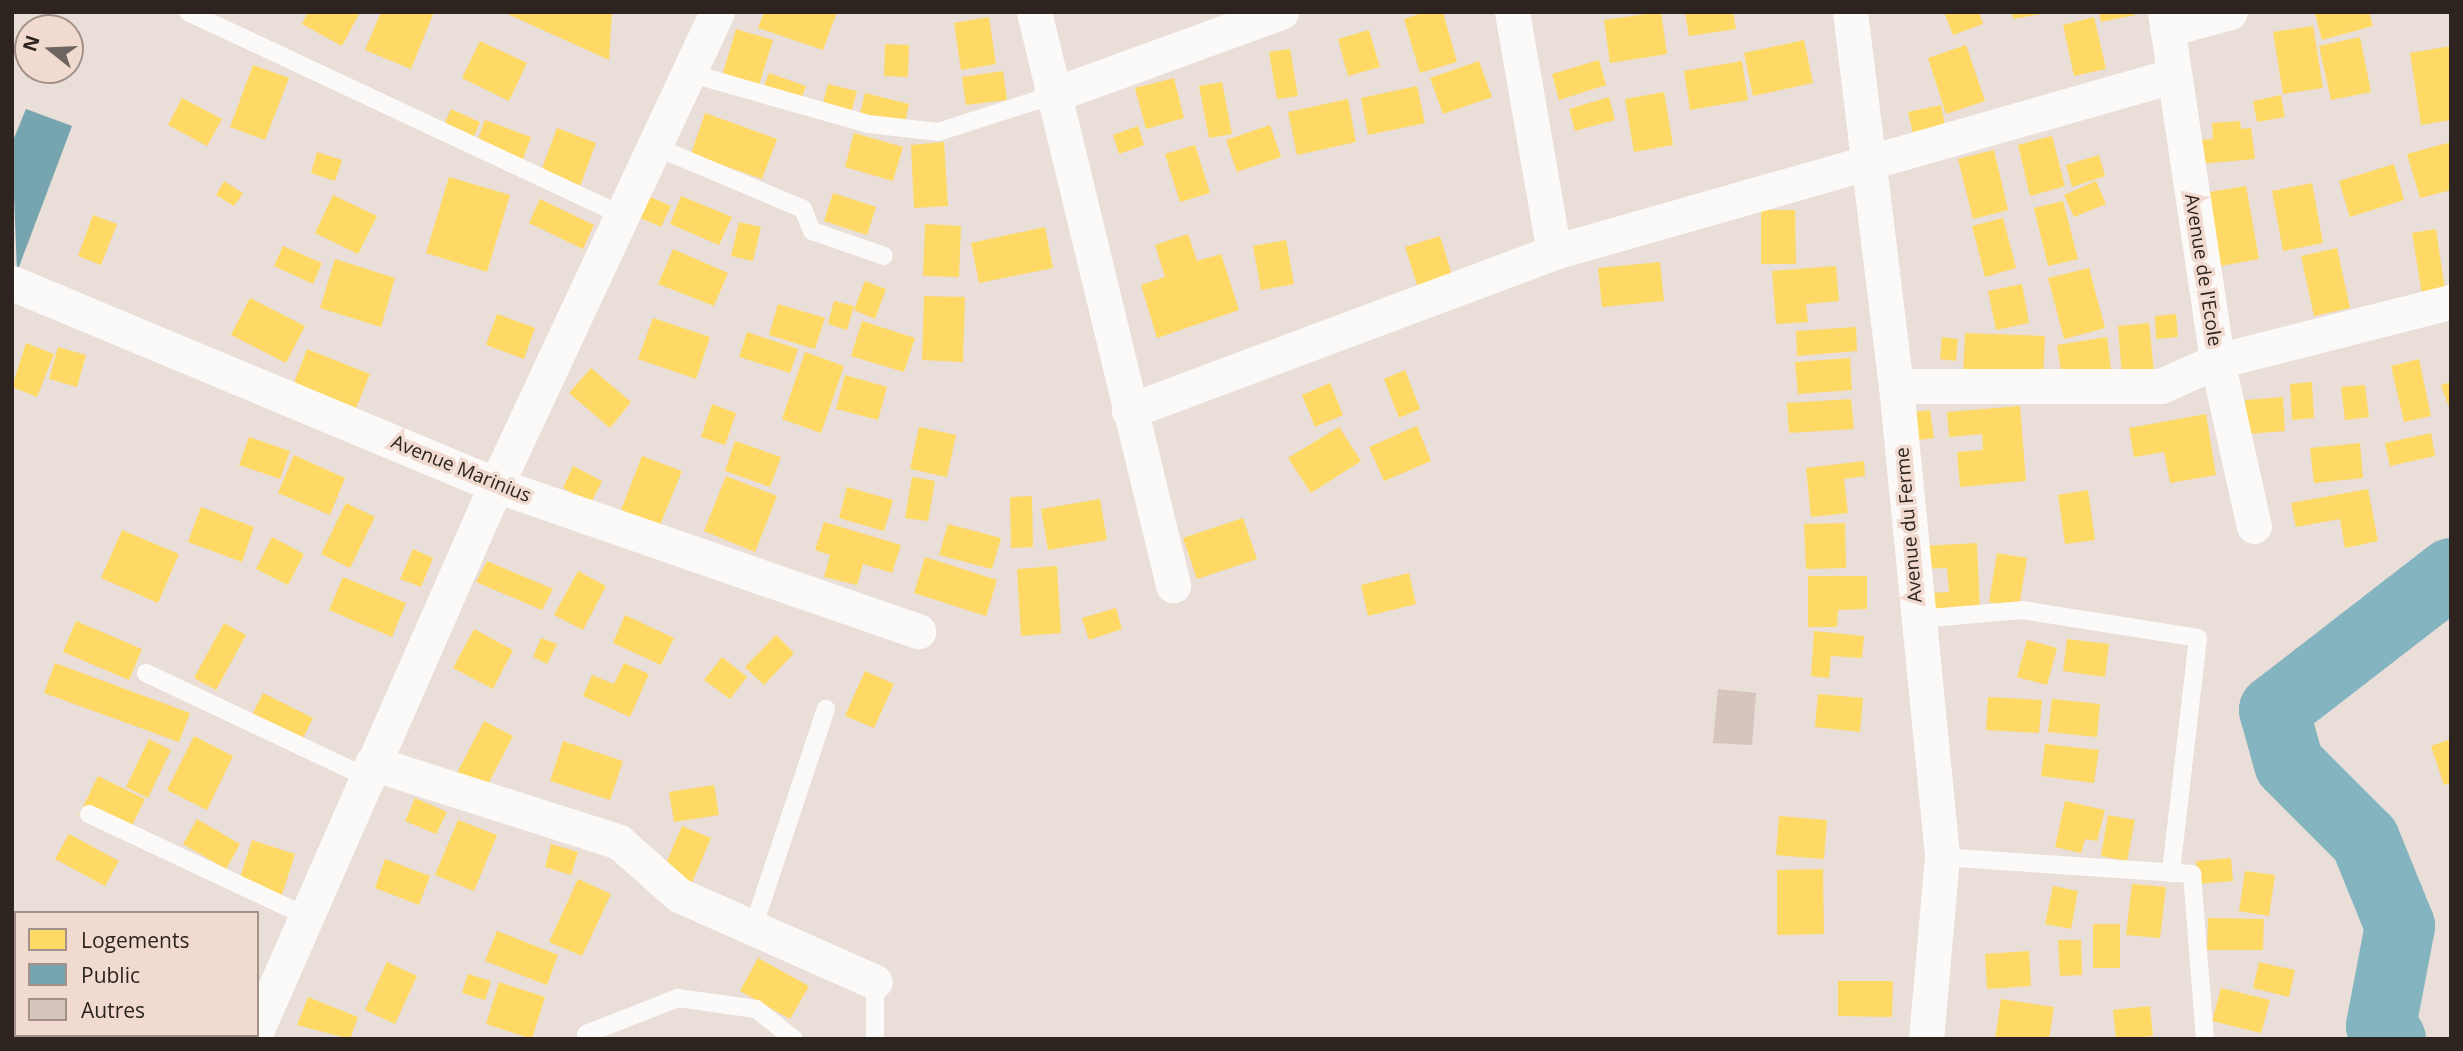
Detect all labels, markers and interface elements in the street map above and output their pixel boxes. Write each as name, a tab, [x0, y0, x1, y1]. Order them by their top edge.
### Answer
north arrow	[14, 14, 84, 84]
text: N	[16, 32, 46, 55]
street label: Avenue de l'Ecole	[2180, 192, 2226, 348]
street label: Avenue Marinius	[388, 431, 534, 507]
street label: Avenue du Ferme	[1891, 446, 1927, 604]
legend	[14, 911, 259, 1037]
text: Logements	[81, 926, 189, 954]
text: Public	[81, 961, 140, 989]
text: Autres	[81, 996, 145, 1024]

